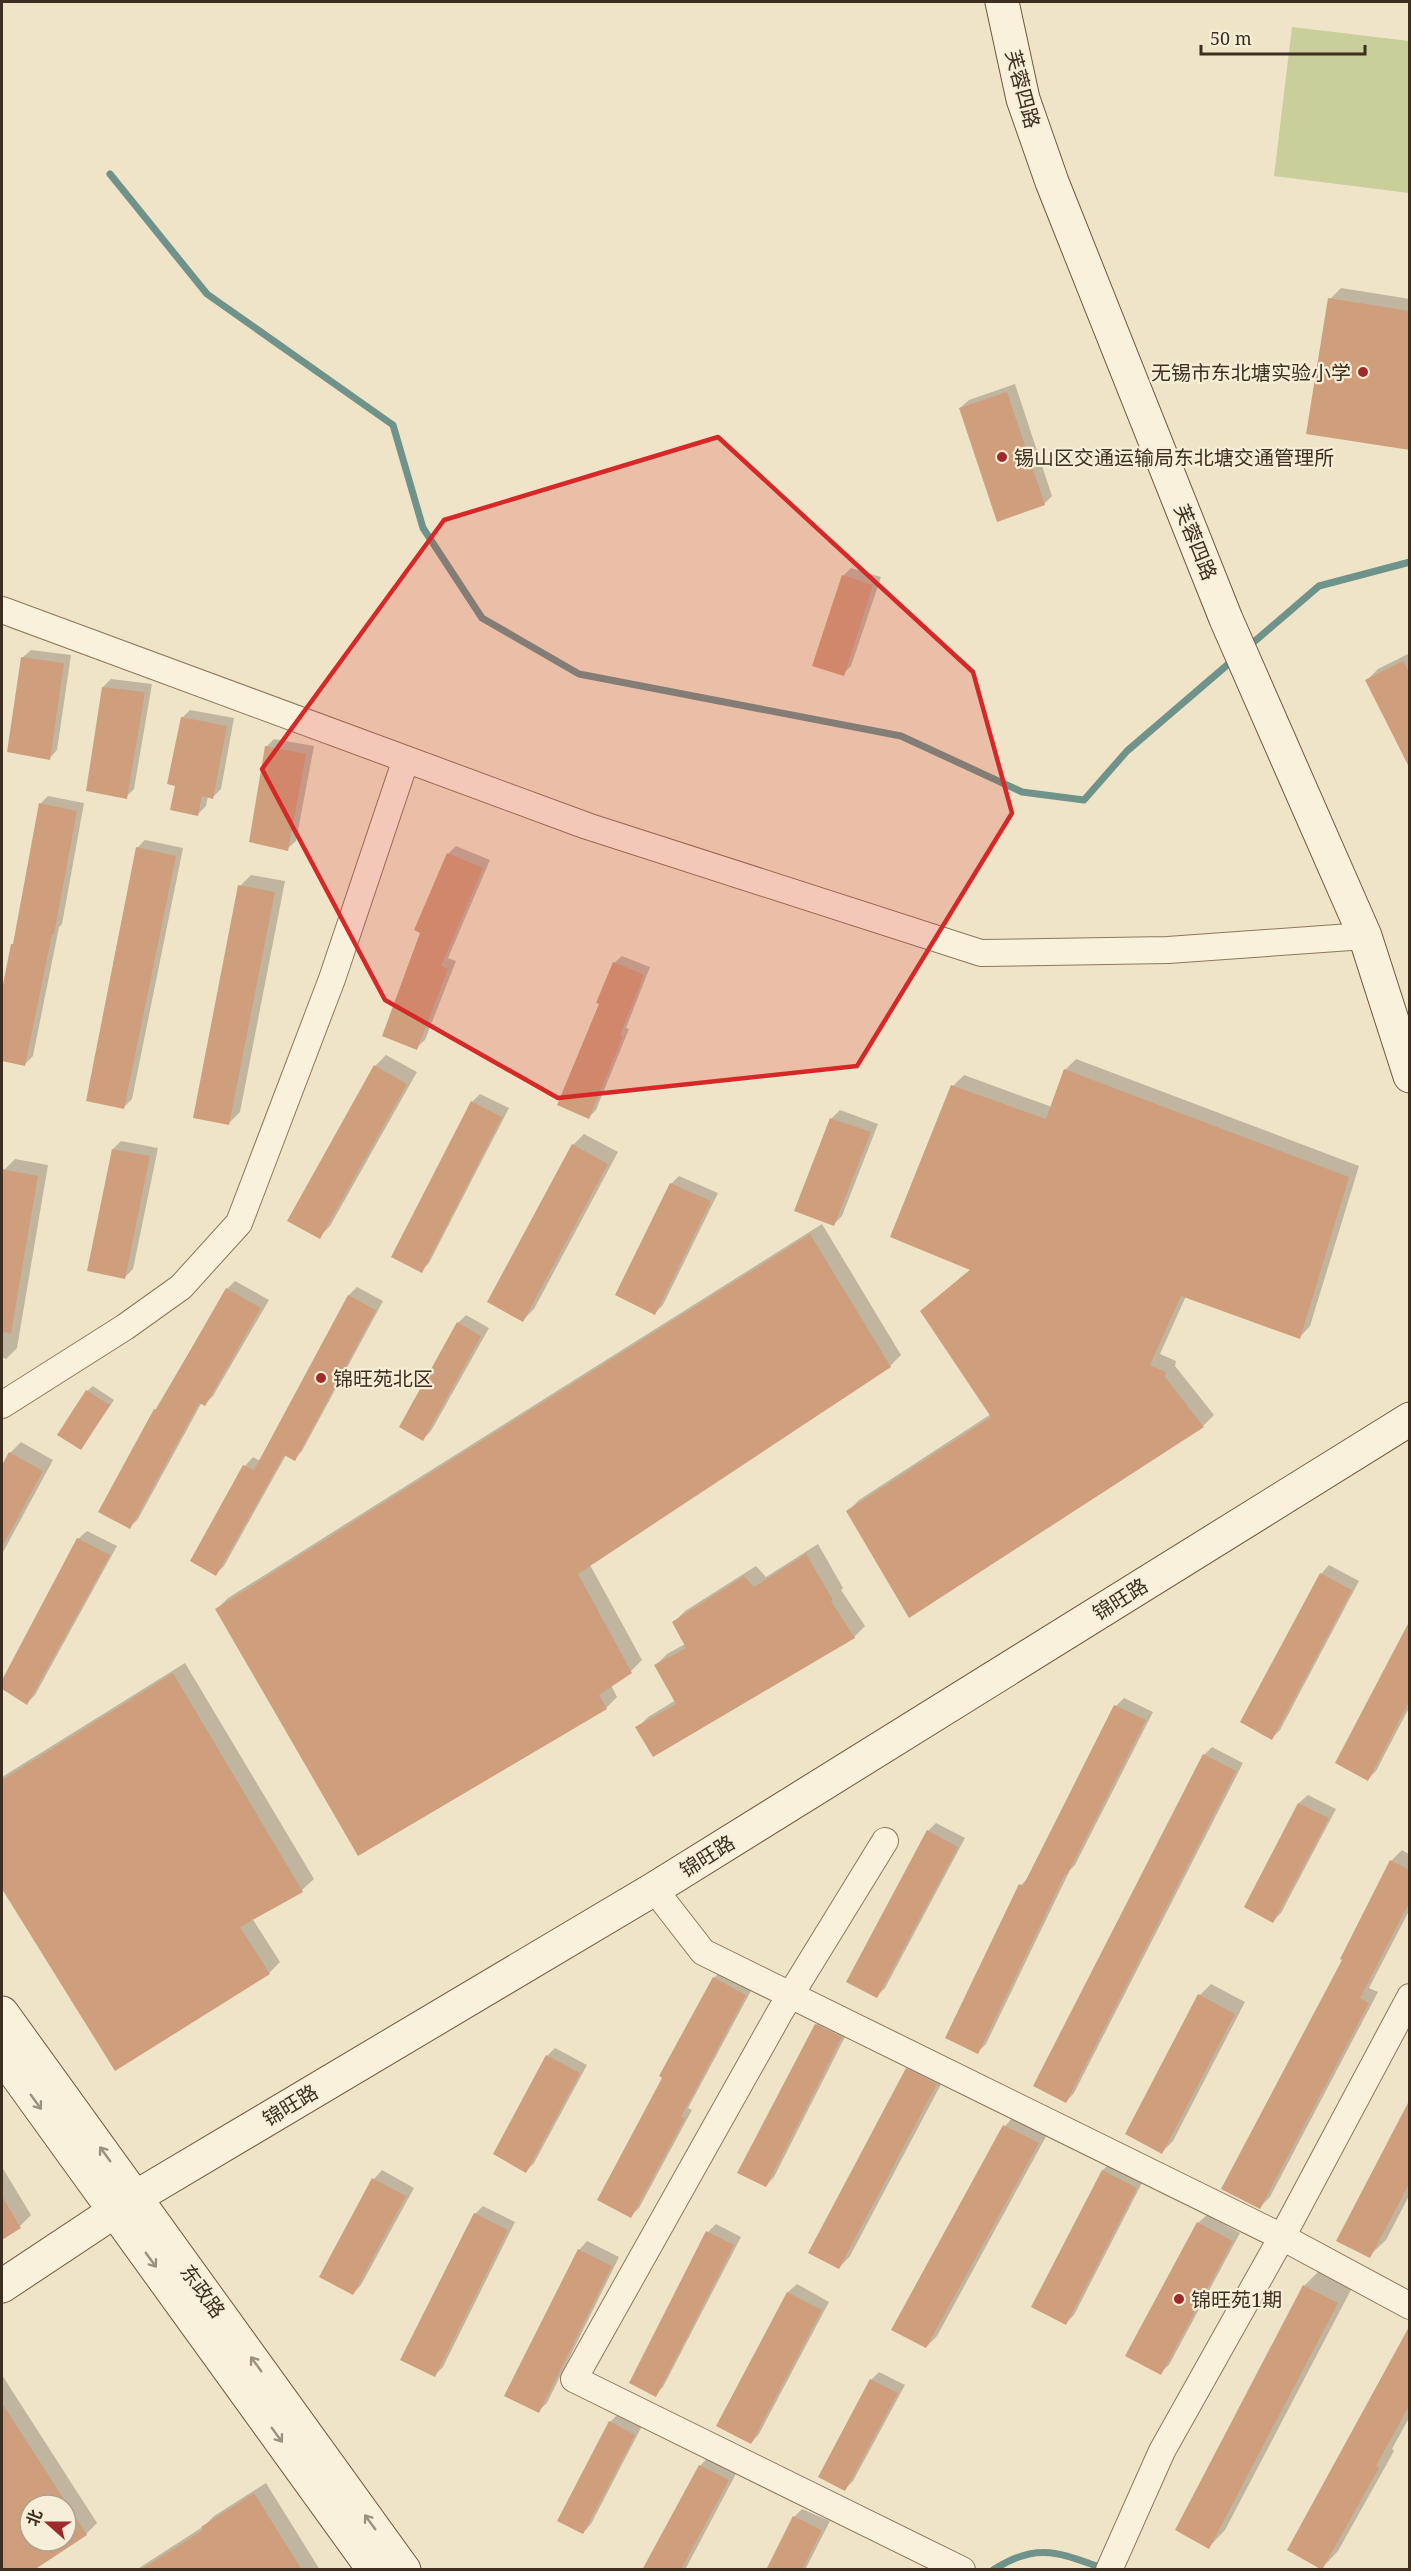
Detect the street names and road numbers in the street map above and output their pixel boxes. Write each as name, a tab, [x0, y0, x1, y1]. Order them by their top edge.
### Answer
street label: 芙蓉四路	[1000, 47, 1046, 131]
street label: 芙蓉四路	[1168, 500, 1224, 584]
street label: 锦旺路	[1087, 1572, 1153, 1626]
street label: 锦旺路	[674, 1829, 740, 1883]
street label: 锦旺路	[257, 2078, 323, 2132]
street label: 东政路	[174, 2259, 232, 2323]

